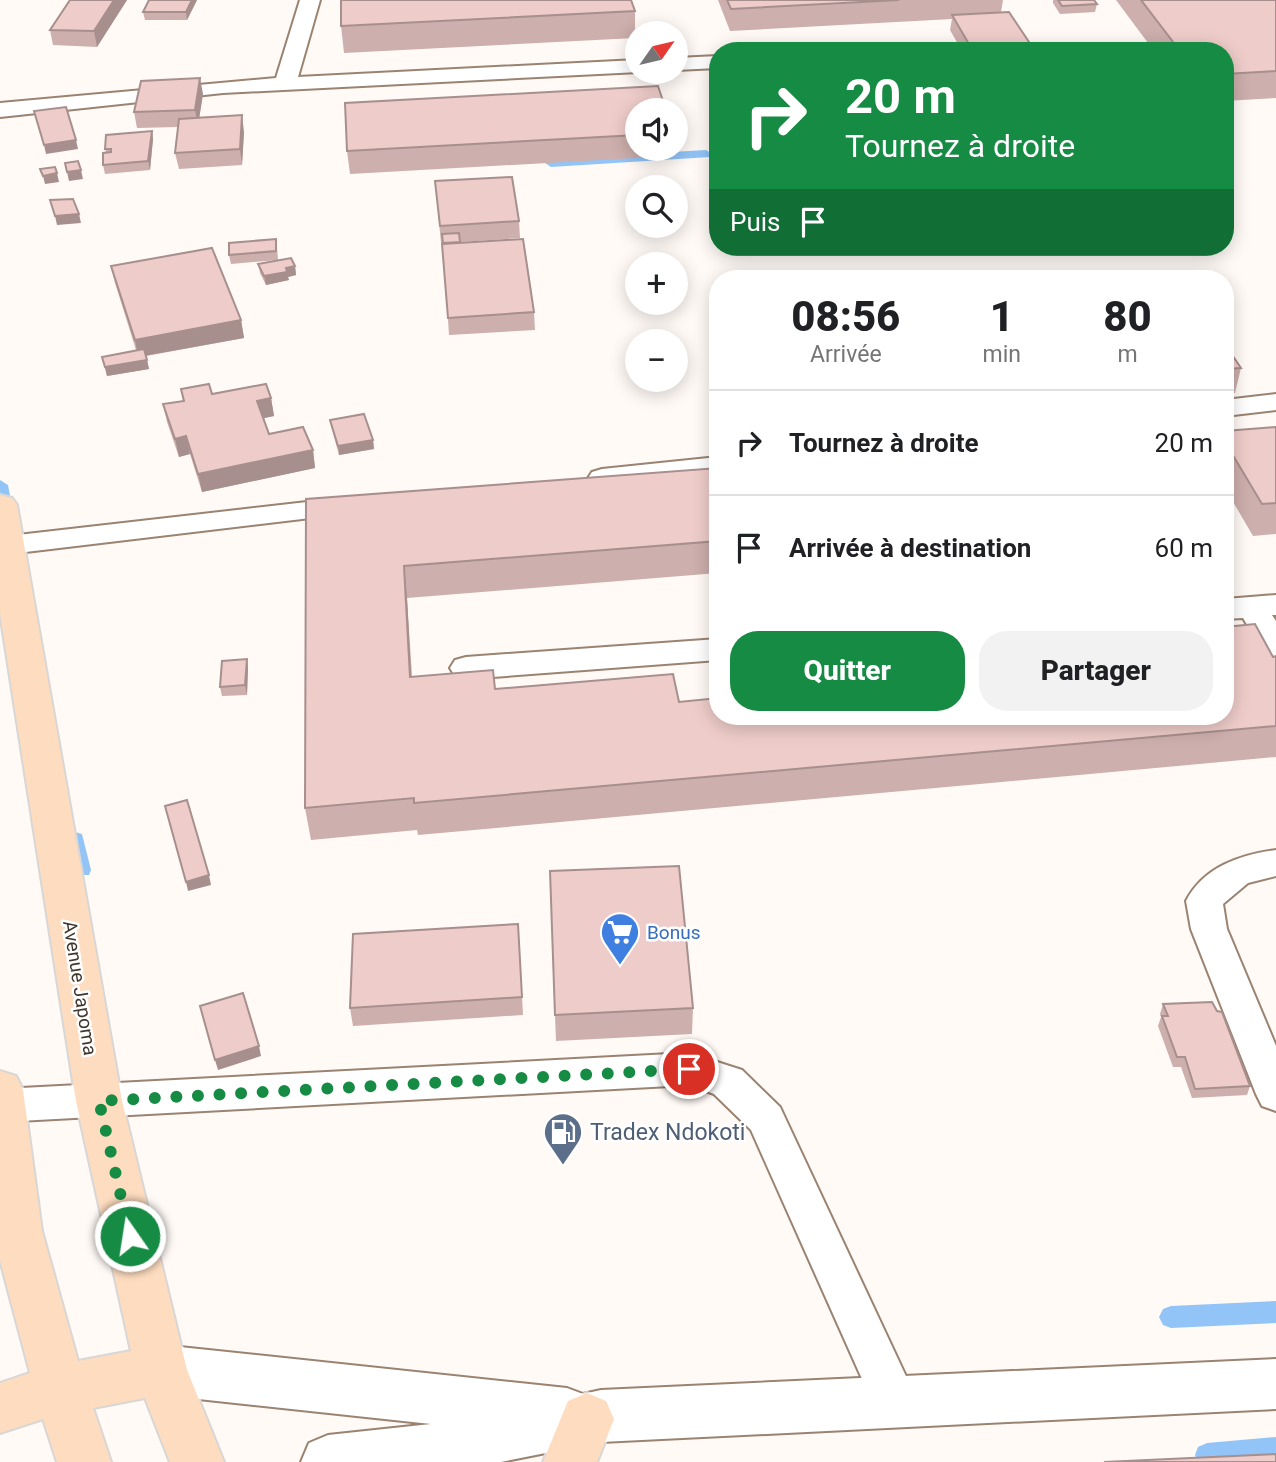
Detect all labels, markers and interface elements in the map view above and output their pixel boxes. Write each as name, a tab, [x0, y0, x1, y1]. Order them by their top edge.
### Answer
north arrow	[625, 21, 688, 84]
map controls	[625, 21, 688, 392]
text: 20 m	[845, 68, 956, 125]
icon: right	[730, 70, 821, 161]
button: sound	[625, 98, 688, 161]
text: Tournez à droite	[845, 127, 1075, 165]
button: search	[625, 175, 688, 238]
icon: arrive	[794, 203, 832, 241]
text: Puis	[730, 207, 780, 237]
button: +	[625, 252, 688, 315]
text: 08:56	[791, 292, 900, 341]
text: 1	[990, 292, 1014, 341]
text: 80	[1103, 292, 1152, 341]
button: −	[625, 329, 688, 392]
text: Arrivée	[810, 341, 882, 368]
text: min	[983, 341, 1021, 368]
text: m	[1117, 341, 1138, 368]
icon: right	[730, 424, 768, 462]
text: Tournez à droite	[789, 428, 979, 458]
text: 20 m	[1155, 428, 1213, 458]
icon: arrive	[730, 529, 768, 567]
text: Arrivée à destination	[789, 533, 1031, 563]
text: 60 m	[1155, 533, 1213, 563]
button: Quitter	[730, 631, 965, 711]
button: Partager	[979, 631, 1213, 711]
supermarket icon: Bonus	[599, 911, 641, 966]
street label: Avenue Japoma	[58, 919, 102, 1057]
place label: Bonus	[647, 921, 700, 944]
pin	[659, 1039, 719, 1099]
icon: arrive	[670, 1050, 708, 1088]
fuel station icon: Tradex Ndokoti	[542, 1111, 584, 1166]
place label: Tradex Ndokoti	[590, 1119, 745, 1146]
position arrow	[93, 1199, 167, 1273]

